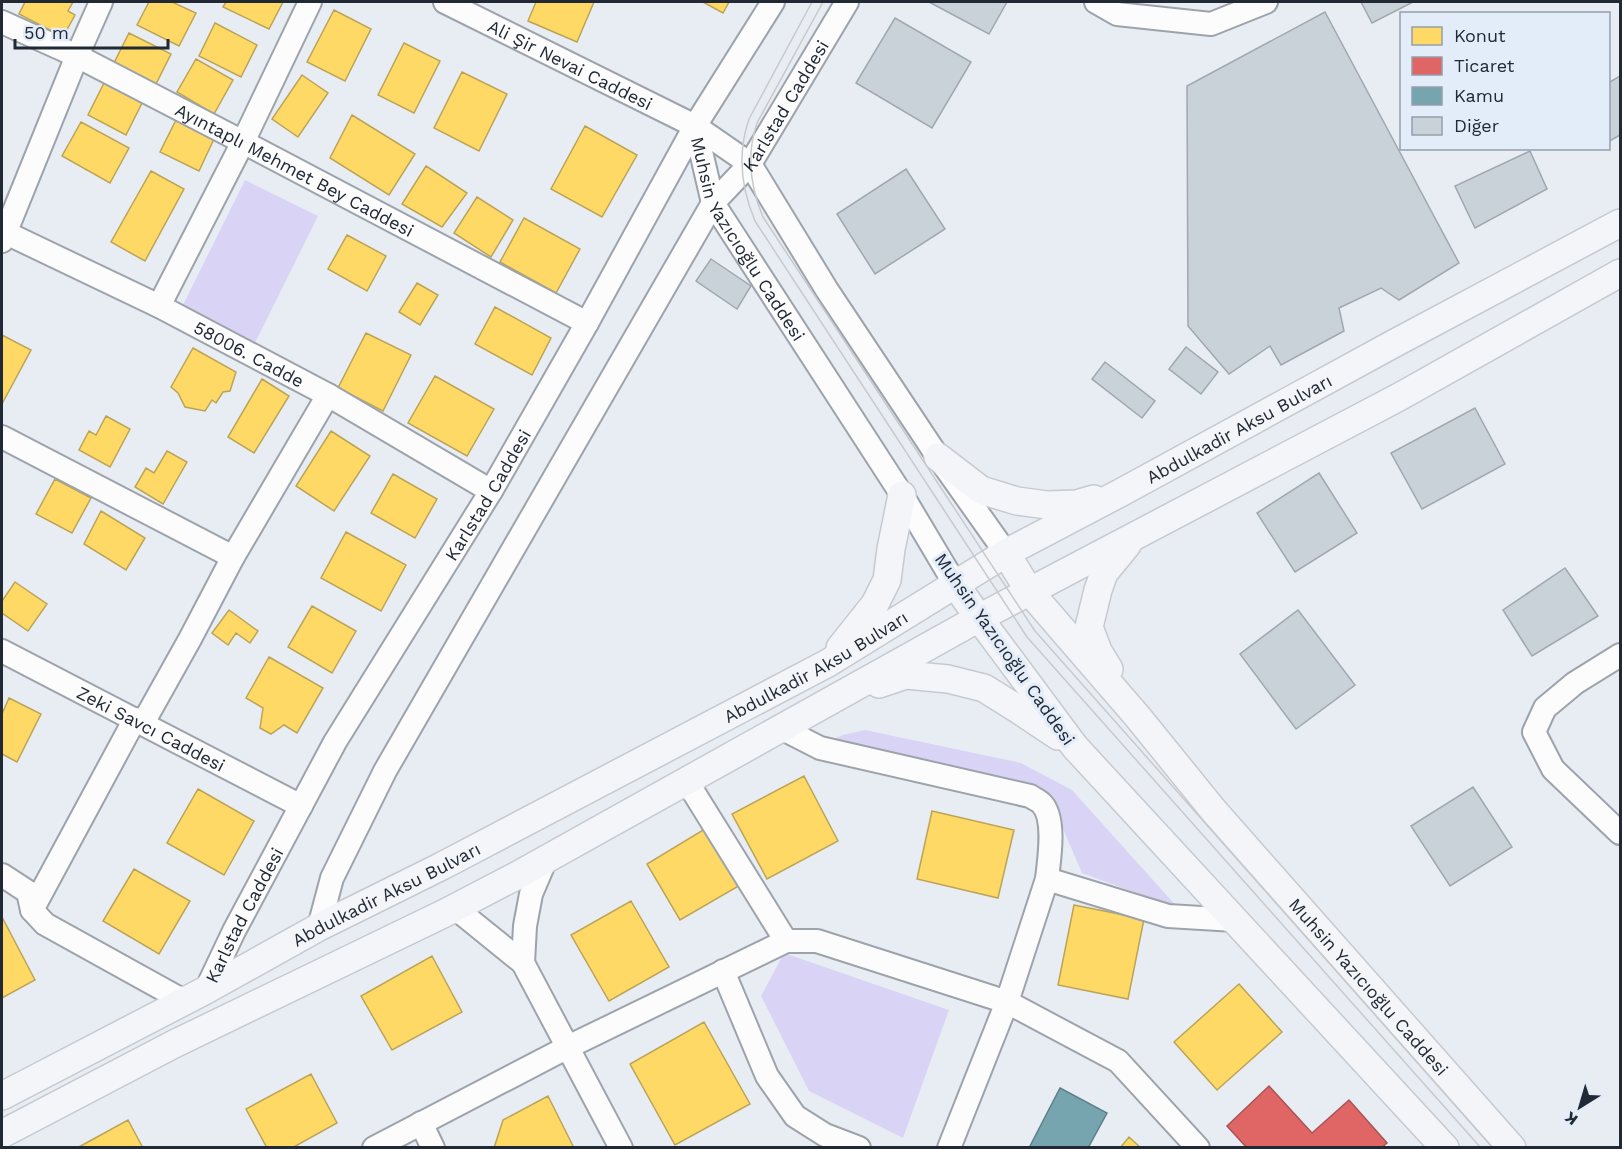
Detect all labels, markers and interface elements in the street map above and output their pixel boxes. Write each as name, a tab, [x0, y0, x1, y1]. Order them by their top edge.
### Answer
scale bar	[15, 12, 168, 50]
legend	[1400, 12, 1610, 150]
street label: Ali Şir Nevai Caddesi	[485, 15, 656, 114]
text: 50 m	[24, 22, 69, 43]
text: Konut	[1454, 25, 1506, 46]
street label: Karlstad Caddesi	[738, 36, 832, 176]
text: Ticaret	[1454, 55, 1515, 76]
text: Kamu	[1454, 85, 1504, 106]
street label: Ayıntaplı Mehmet Bey Caddesi	[172, 99, 418, 241]
text: Diğer	[1454, 115, 1499, 136]
street label: Muhsin Yazıcıoğlu Caddesi	[687, 135, 810, 344]
street label: 58006. Cadde	[191, 316, 308, 391]
street label: Abdulkadir Aksu Bulvarı	[1142, 369, 1335, 487]
street label: Karlstad Caddesi	[440, 425, 535, 564]
street label: Muhsin Yazıcıoğlu Caddesi	[931, 549, 1079, 749]
street label: Abdulkadir Aksu Bulvarı	[720, 606, 911, 727]
street label: Zeki Savcı Caddesi	[74, 681, 229, 775]
street label: Abdulkadir Aksu Bulvarı	[288, 837, 484, 950]
street label: Karlstad Caddesi	[201, 844, 287, 986]
street label: Muhsin Yazıcıoğlu Caddesi	[1285, 893, 1453, 1079]
north arrow	[1550, 1077, 1610, 1137]
text: K	[1561, 1108, 1581, 1130]

